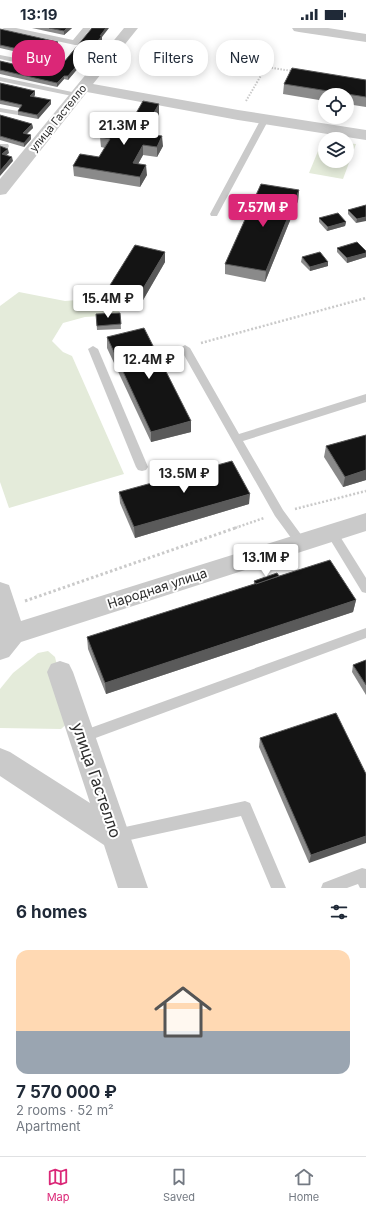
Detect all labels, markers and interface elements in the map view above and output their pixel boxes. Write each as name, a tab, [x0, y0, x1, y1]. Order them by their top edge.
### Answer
text: 13:19	[20, 5, 57, 24]
chip: Buy	[12, 40, 65, 76]
chip: Rent	[73, 40, 131, 76]
chip: Filters	[139, 40, 208, 76]
chip: New	[216, 40, 274, 76]
street label: улица Гастелло	[26, 81, 90, 155]
map controls	[318, 88, 354, 168]
button: locate	[318, 88, 354, 124]
pin: 21.3M ₽	[87, 112, 161, 146]
text: 21.3M ₽	[98, 117, 150, 133]
button: layers	[318, 132, 354, 168]
pin: 7.57M ₽	[226, 194, 300, 228]
text: 7.57M ₽	[238, 199, 288, 215]
pin: 15.4M ₽	[71, 285, 145, 319]
text: 15.4M ₽	[82, 290, 134, 306]
pin: 12.4M ₽	[112, 346, 186, 380]
text: 12.4M ₽	[123, 351, 175, 367]
pin: 13.5M ₽	[147, 460, 221, 494]
text: 13.5M ₽	[158, 465, 210, 481]
pin: 13.1M ₽	[229, 544, 303, 578]
text: 13.1M ₽	[242, 549, 290, 565]
street label: Народная улица	[105, 564, 209, 612]
street label: улица Гастелло	[68, 720, 126, 840]
icon: filters	[328, 901, 350, 923]
text: 6 homes	[16, 902, 87, 922]
icon: home	[147, 976, 219, 1048]
text: 7 570 000 ₽	[16, 1082, 117, 1102]
text: 2 rooms · 52 m²	[16, 1102, 114, 1118]
text: Apartment	[16, 1118, 81, 1134]
tab: Map	[47, 1166, 70, 1204]
tab: Saved	[163, 1166, 195, 1204]
tab: Home	[288, 1166, 319, 1204]

